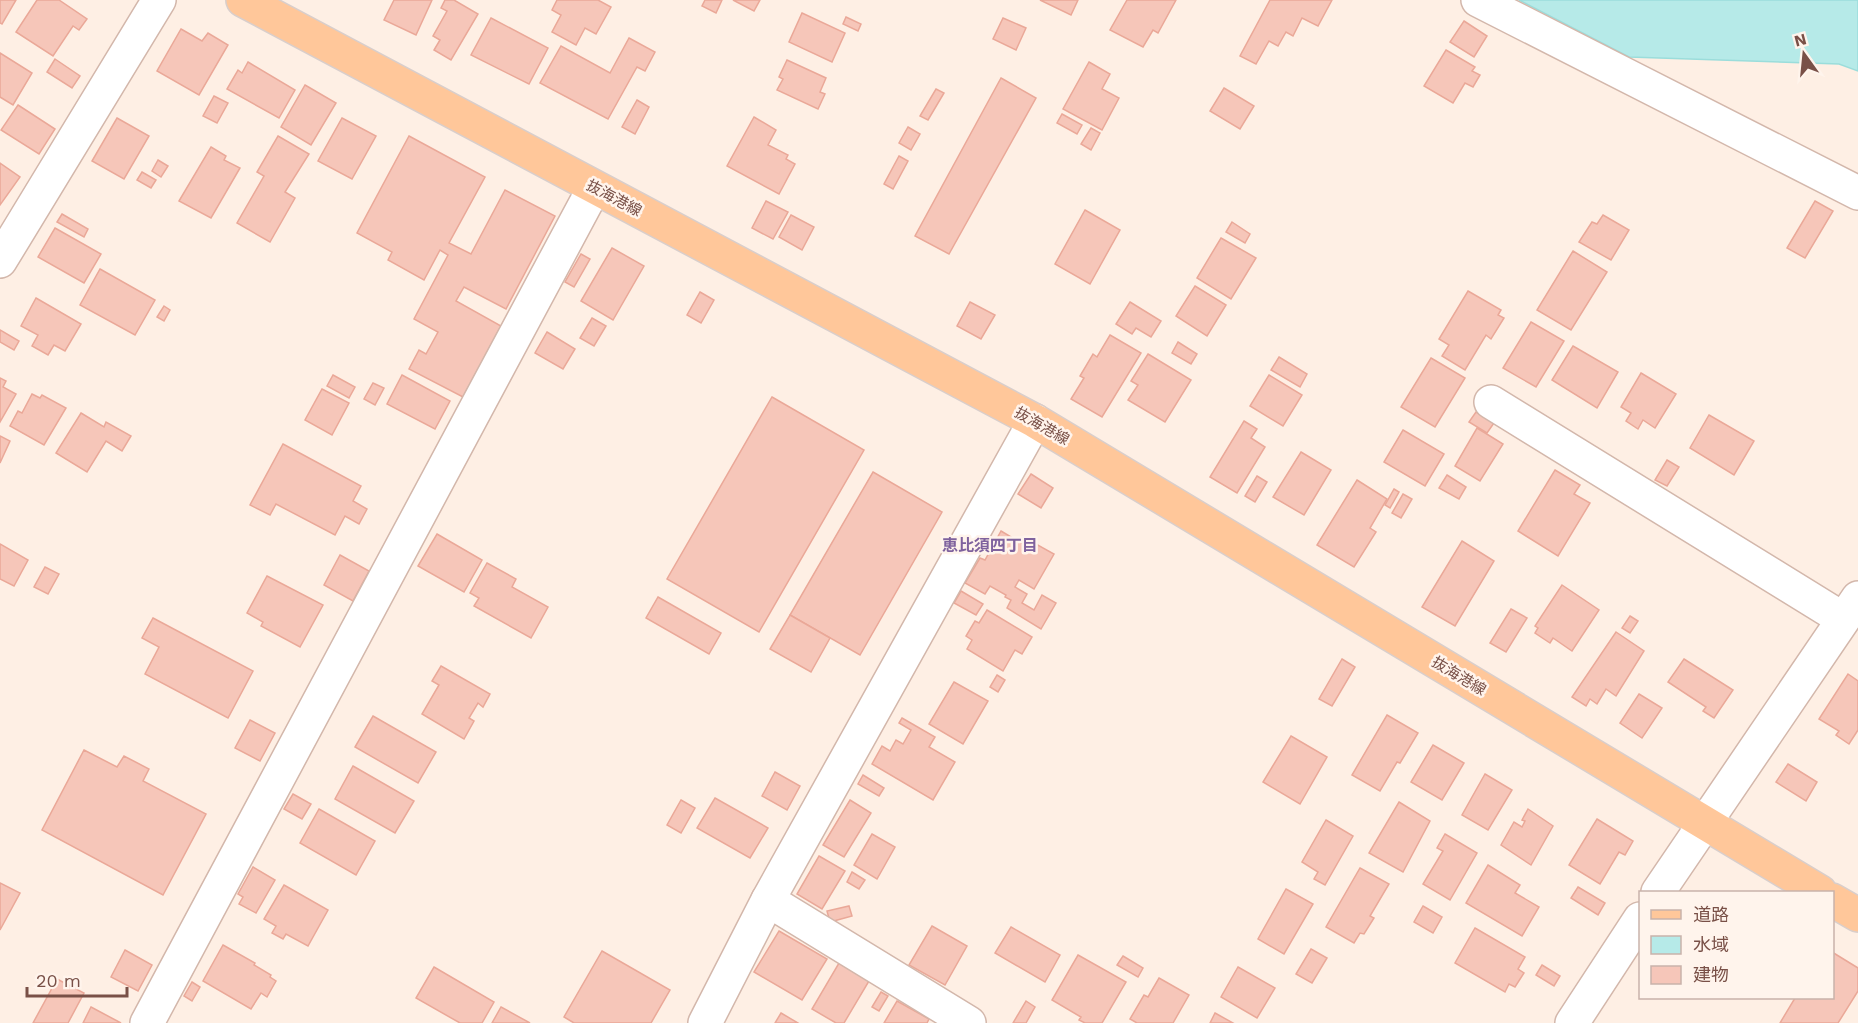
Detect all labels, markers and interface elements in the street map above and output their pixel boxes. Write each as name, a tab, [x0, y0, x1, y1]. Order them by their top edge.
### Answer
north arrow	[1774, 24, 1834, 84]
text: N	[1792, 29, 1808, 51]
street label: 抜海港線	[583, 176, 645, 220]
street label: 抜海港線	[1012, 403, 1072, 449]
district label: 恵比須四丁目	[942, 536, 1038, 555]
street label: 抜海港線	[1429, 653, 1489, 699]
legend	[1639, 891, 1834, 999]
text: 道路	[1693, 904, 1729, 925]
text: 水域	[1693, 934, 1729, 955]
scale bar	[27, 960, 128, 998]
text: 建物	[1693, 964, 1729, 985]
text: 20 m	[36, 970, 81, 991]

